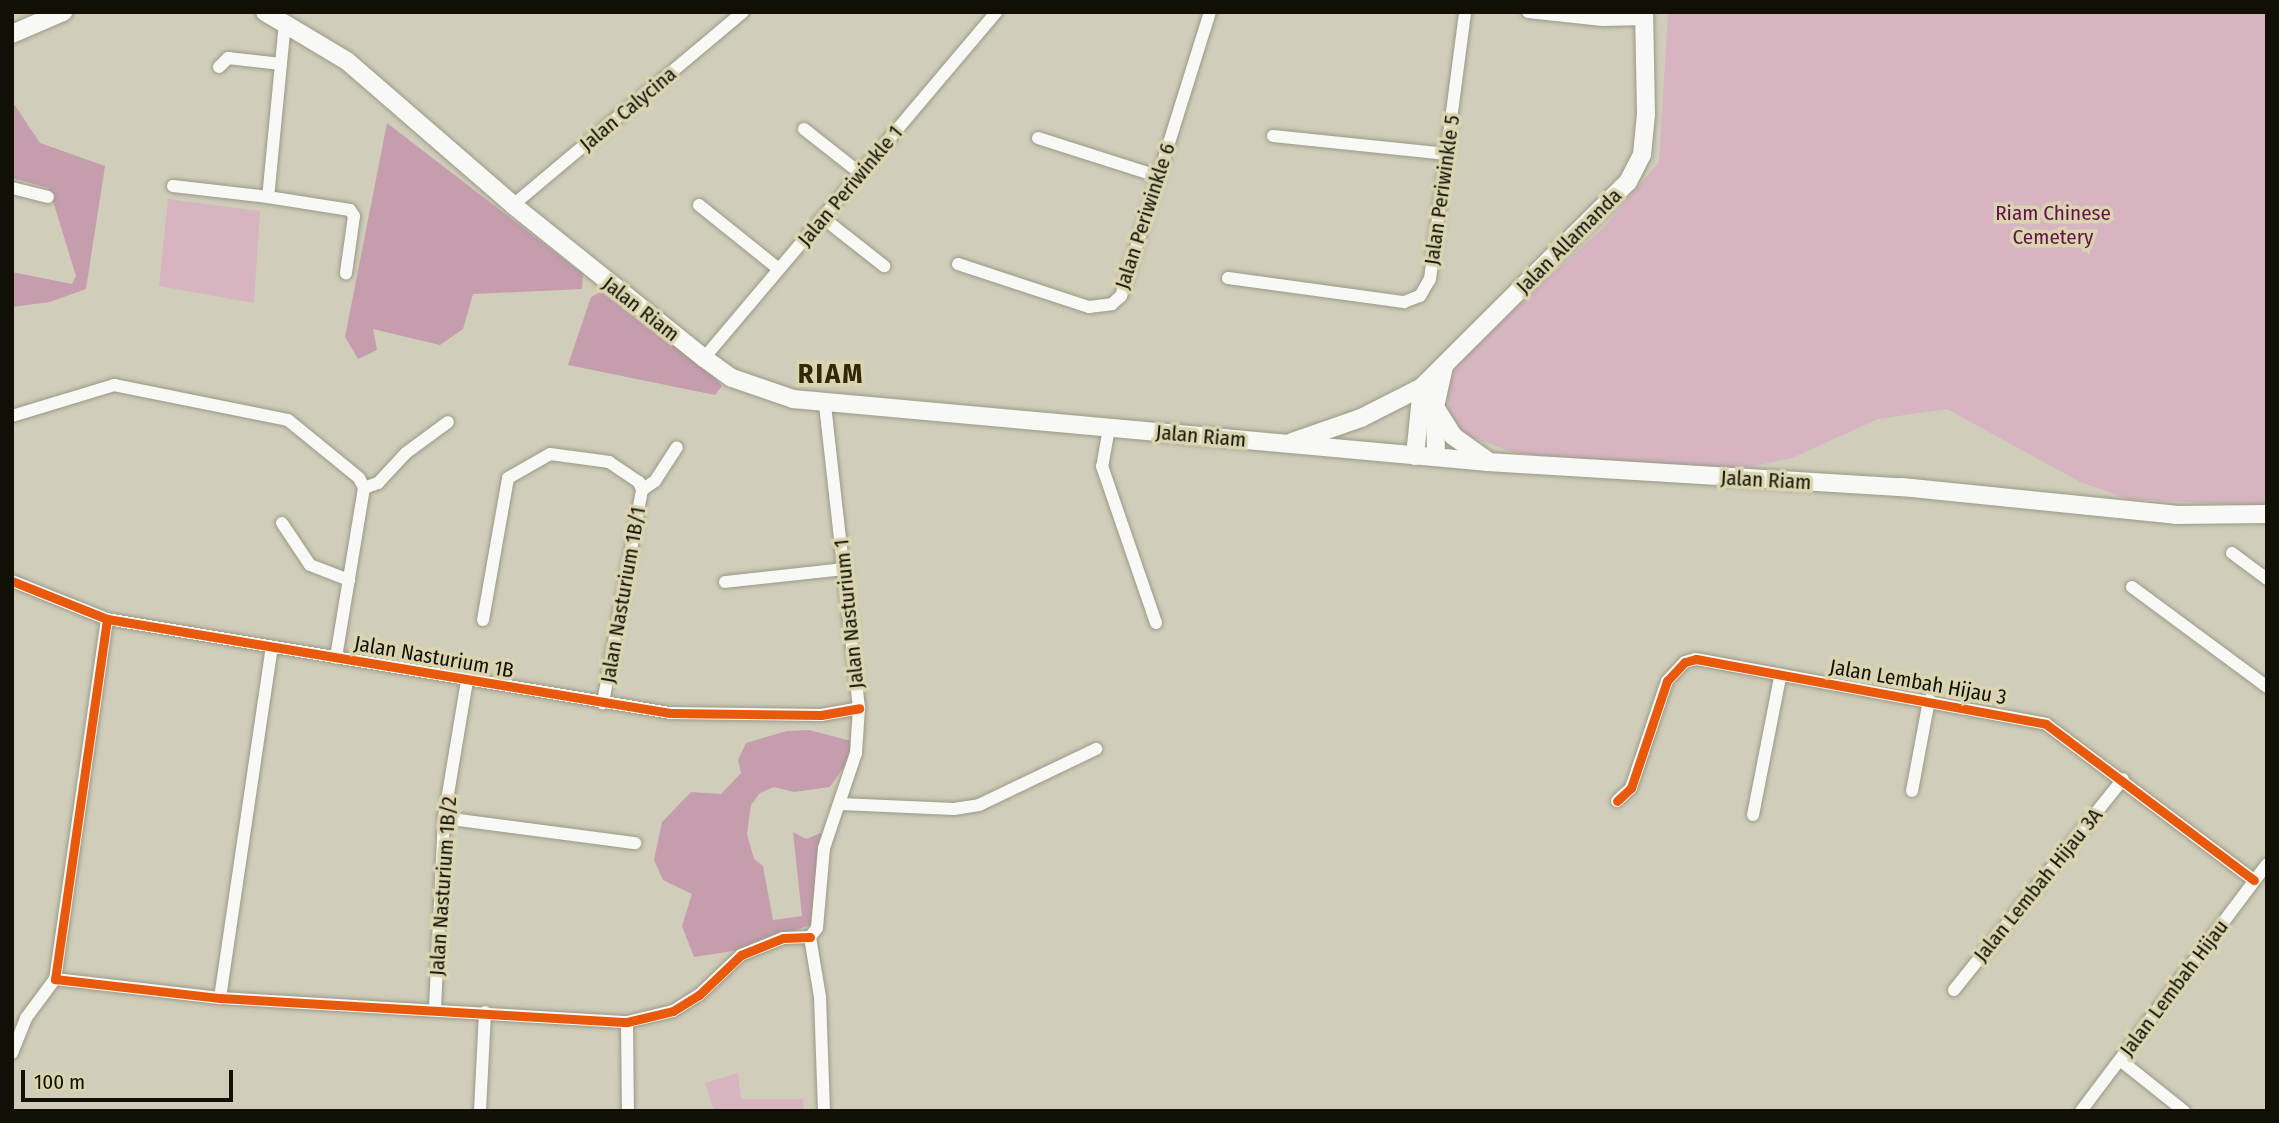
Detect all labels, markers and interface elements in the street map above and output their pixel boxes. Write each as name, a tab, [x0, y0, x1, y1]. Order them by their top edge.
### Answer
street label: Jalan Calycina	[575, 61, 681, 157]
street label: Jalan Periwinkle 5	[1419, 113, 1465, 267]
street label: Jalan Periwinkle 1	[792, 121, 908, 251]
street label: Jalan Periwinkle 6	[1110, 140, 1180, 292]
street label: Jalan Allamanda	[1511, 183, 1627, 299]
park label: Riam Chinese Cemetery	[1995, 200, 2111, 250]
street label: Jalan Riam	[597, 271, 685, 347]
district label: RIAM	[798, 357, 864, 391]
street label: Jalan Riam	[1155, 419, 1247, 453]
street label: Jalan Riam	[1720, 465, 1812, 495]
street label: Jalan Nasturium 1B/1	[595, 505, 651, 685]
street label: Jalan Nasturium 1	[829, 538, 869, 690]
street label: Jalan Nasturium 1B	[352, 631, 516, 683]
street label: Jalan Lembah Hijau 3	[1828, 654, 2008, 710]
street label: Jalan Nasturium 1B/2	[424, 795, 462, 977]
street label: Jalan Lembah Hijau 3A	[1968, 803, 2108, 967]
street label: Jalan Lembah Hijau	[2114, 915, 2234, 1061]
scale bar	[24, 1056, 236, 1100]
text: 100 m	[34, 1069, 85, 1095]

